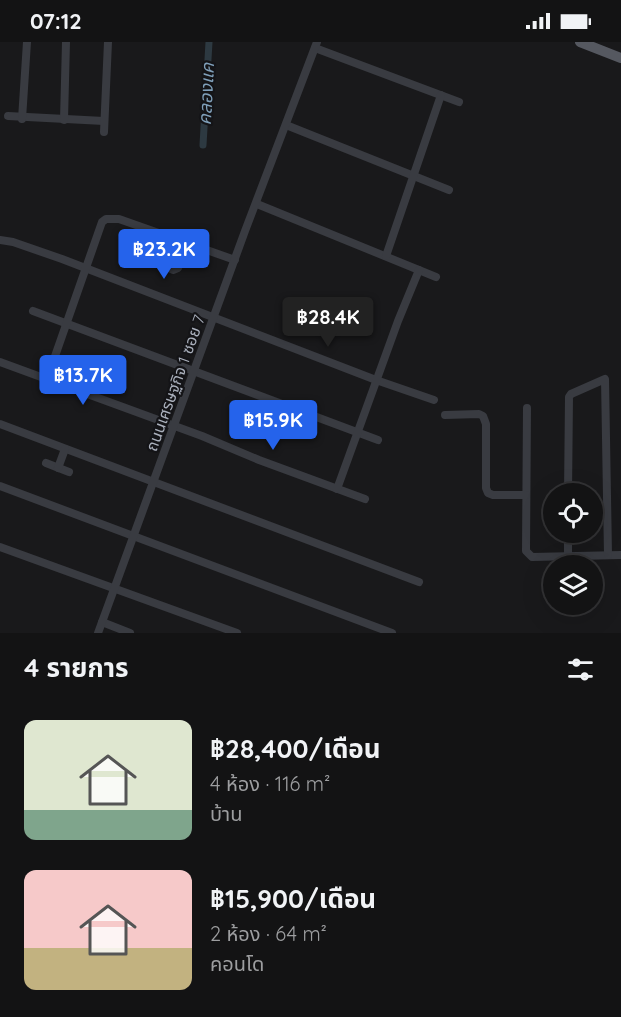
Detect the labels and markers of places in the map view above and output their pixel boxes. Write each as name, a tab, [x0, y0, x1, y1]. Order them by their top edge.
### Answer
pin: ฿23.2K	[115, 229, 213, 280]
pin: ฿28.4K	[279, 297, 377, 348]
pin: ฿13.7K	[34, 355, 132, 406]
pin: ฿15.9K	[224, 400, 322, 451]

